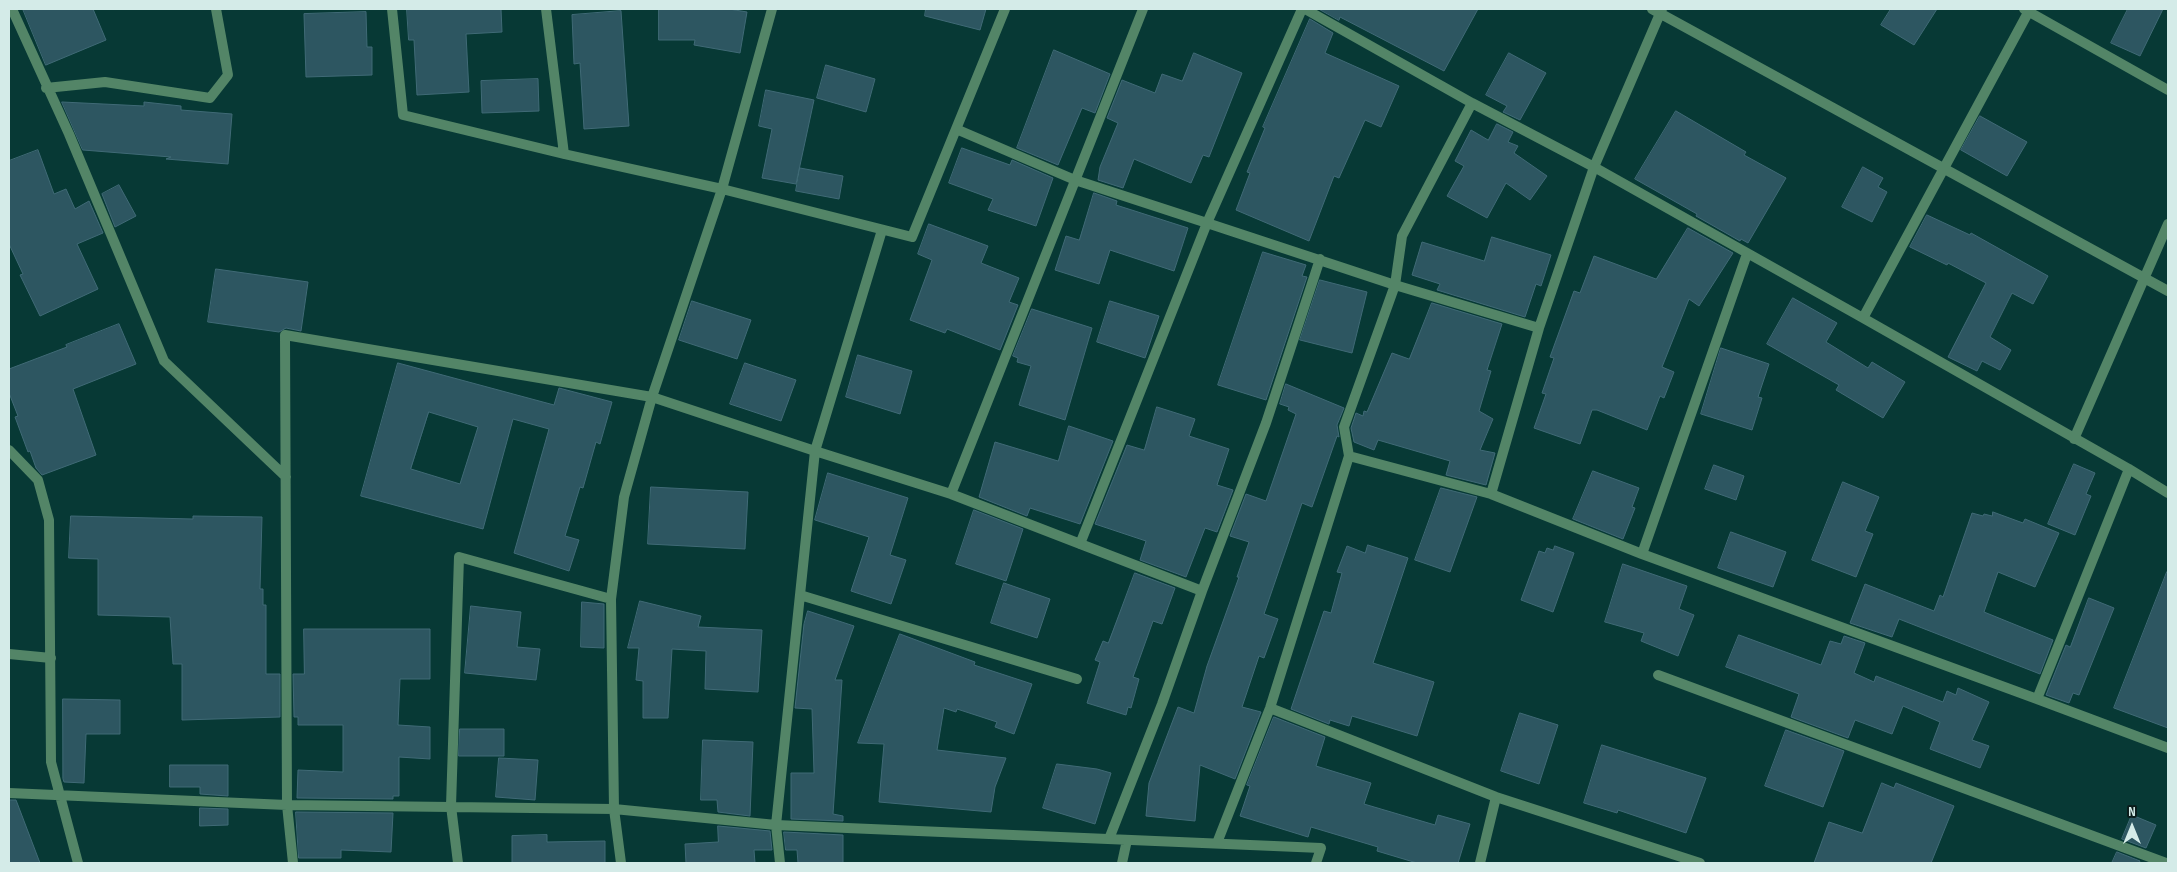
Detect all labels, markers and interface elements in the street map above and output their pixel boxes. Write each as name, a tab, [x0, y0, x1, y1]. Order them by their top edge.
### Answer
north arrow	[2107, 802, 2157, 852]
text: N	[2128, 803, 2136, 820]

